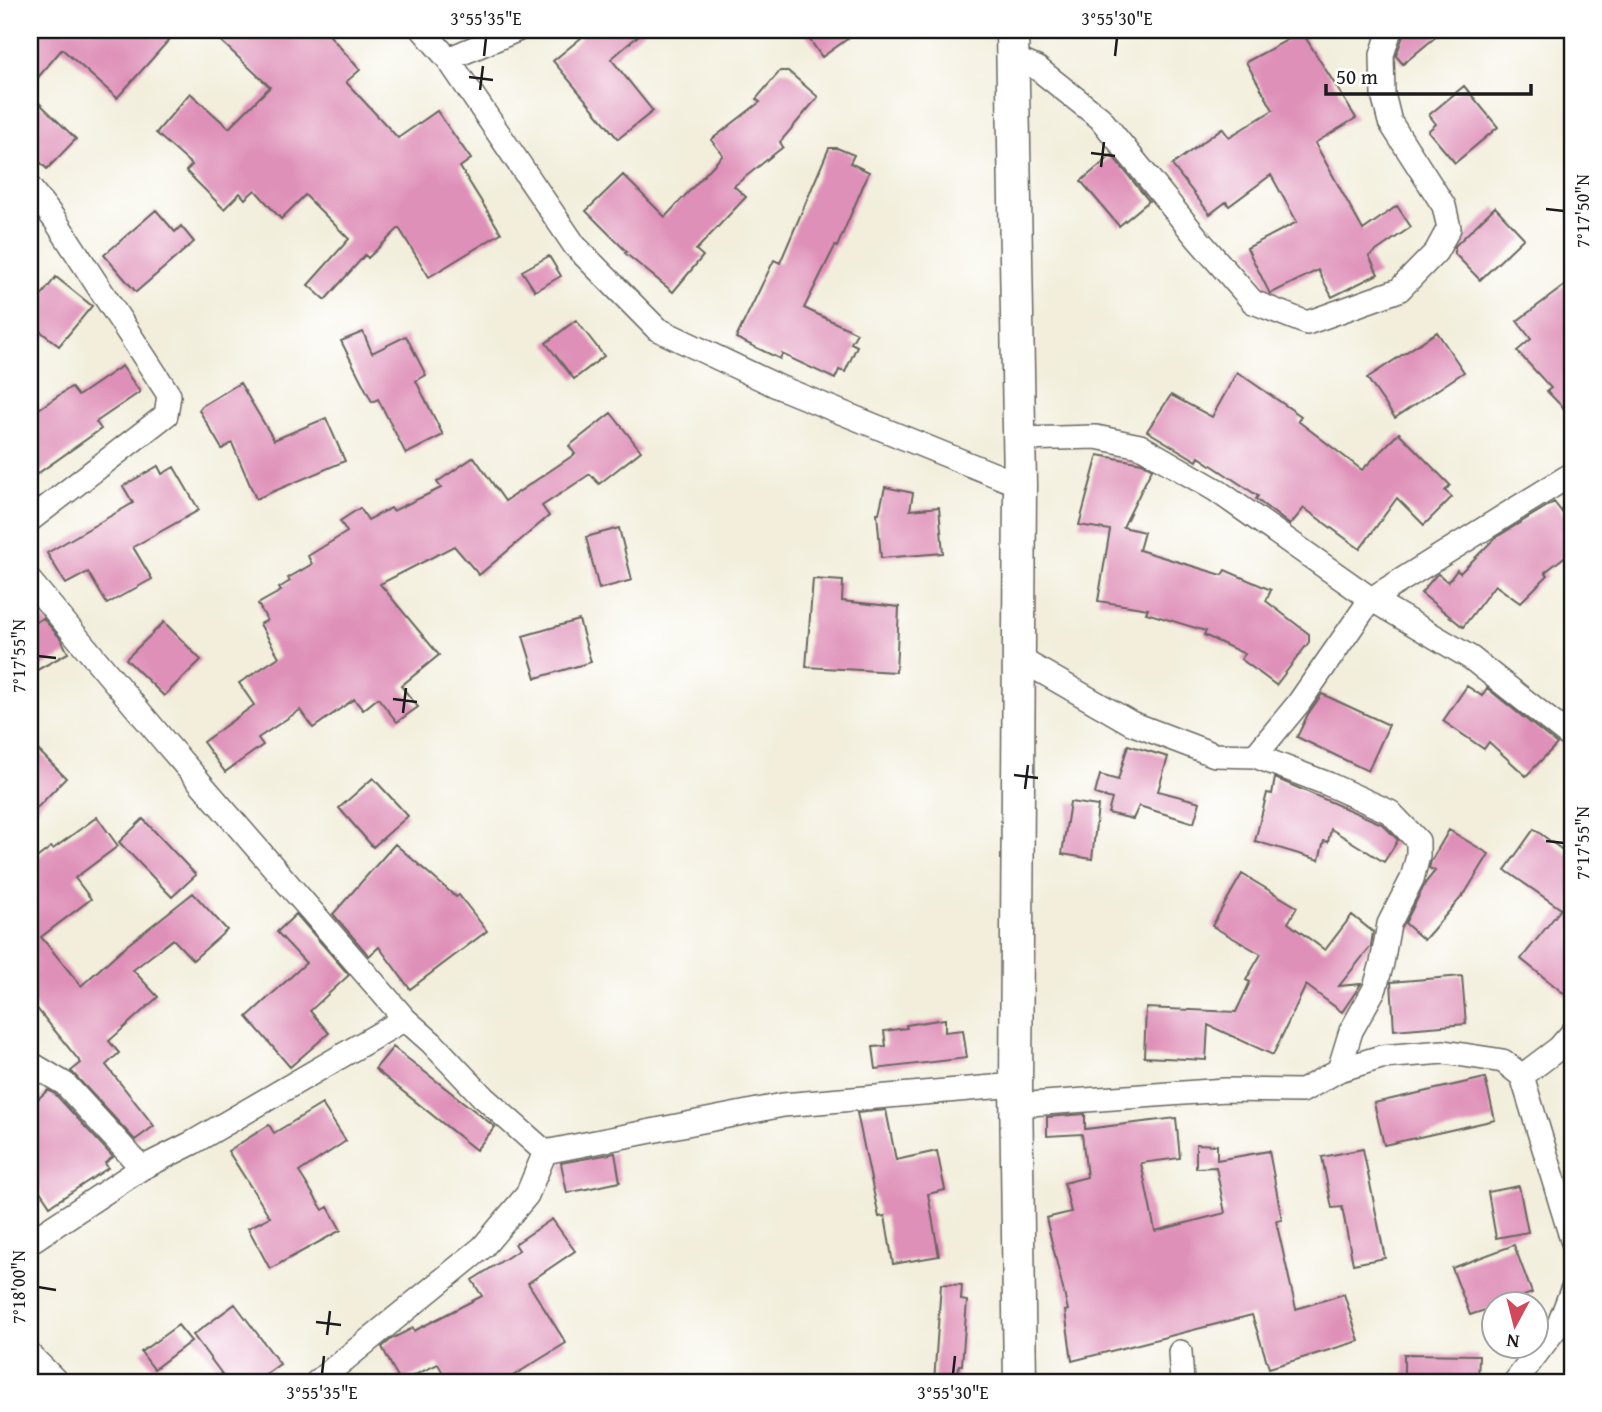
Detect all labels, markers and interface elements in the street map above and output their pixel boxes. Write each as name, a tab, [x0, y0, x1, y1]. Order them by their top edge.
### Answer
text: 3°55'35"E	[450, 5, 522, 32]
text: 3°55'30"E	[1081, 5, 1153, 32]
scale bar	[1326, 52, 1530, 96]
text: 50 m	[1336, 61, 1378, 92]
text: 7°17'50"N	[1569, 174, 1596, 248]
text: 7°17'55"N	[5, 619, 32, 693]
text: 7°17'55"N	[1569, 806, 1596, 880]
text: 7°18'00"N	[5, 1250, 32, 1324]
north arrow	[1480, 1290, 1550, 1360]
text: N	[1505, 1327, 1521, 1357]
text: 3°55'35"E	[286, 1379, 358, 1406]
text: 3°55'30"E	[917, 1379, 989, 1406]

